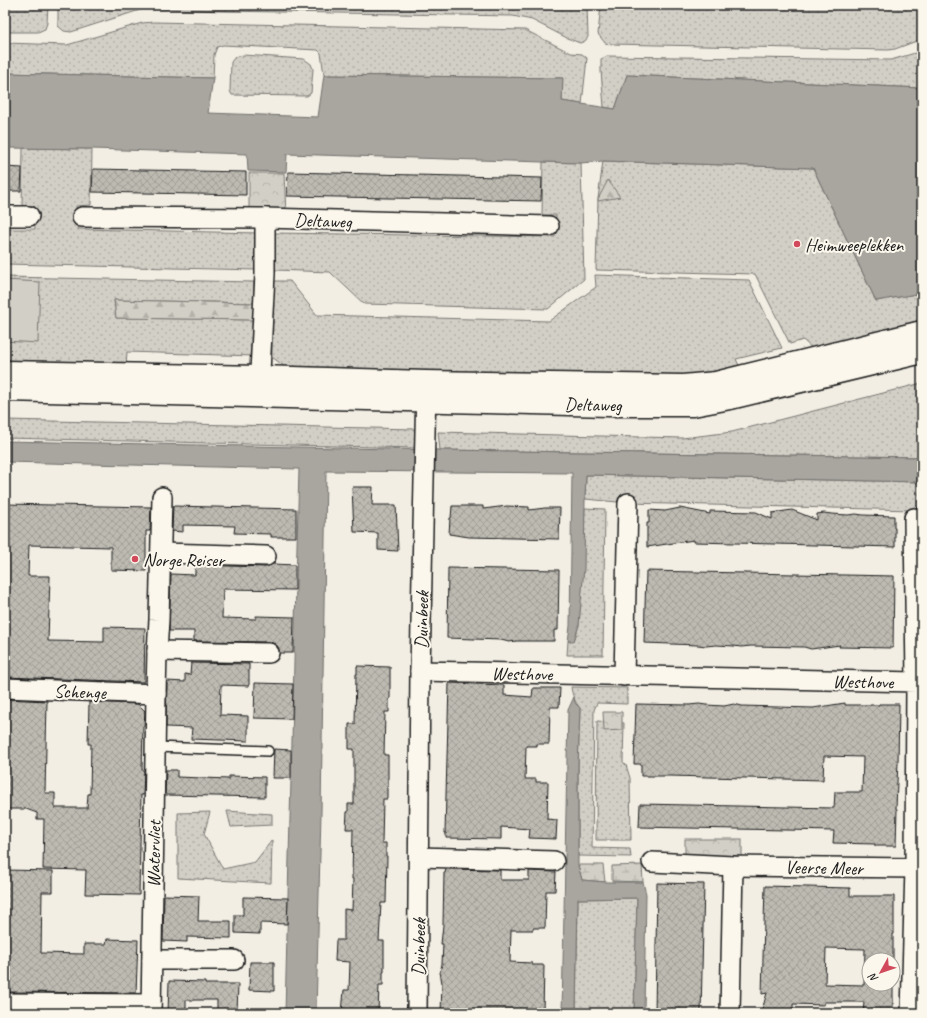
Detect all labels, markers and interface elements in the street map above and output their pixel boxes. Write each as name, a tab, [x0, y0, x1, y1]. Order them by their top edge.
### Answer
street label: Deltaweg	[294, 208, 353, 234]
place label: Heimweeplekken	[805, 233, 904, 257]
marker: Heimweeplekken	[792, 239, 802, 249]
street label: Deltaweg	[564, 393, 623, 418]
place label: Norge Reiser	[143, 548, 226, 572]
marker: Norge Reiser	[130, 554, 140, 564]
street label: Duinbeek	[409, 589, 435, 649]
street label: Westhove	[491, 661, 554, 687]
street label: Westhove	[832, 669, 895, 695]
street label: Schenge	[54, 679, 108, 705]
street label: Watervliet	[141, 819, 167, 888]
street label: Veerse Meer	[785, 855, 865, 881]
street label: Duinbeek	[406, 916, 432, 976]
north arrow	[861, 952, 901, 992]
text: N	[864, 970, 881, 986]

